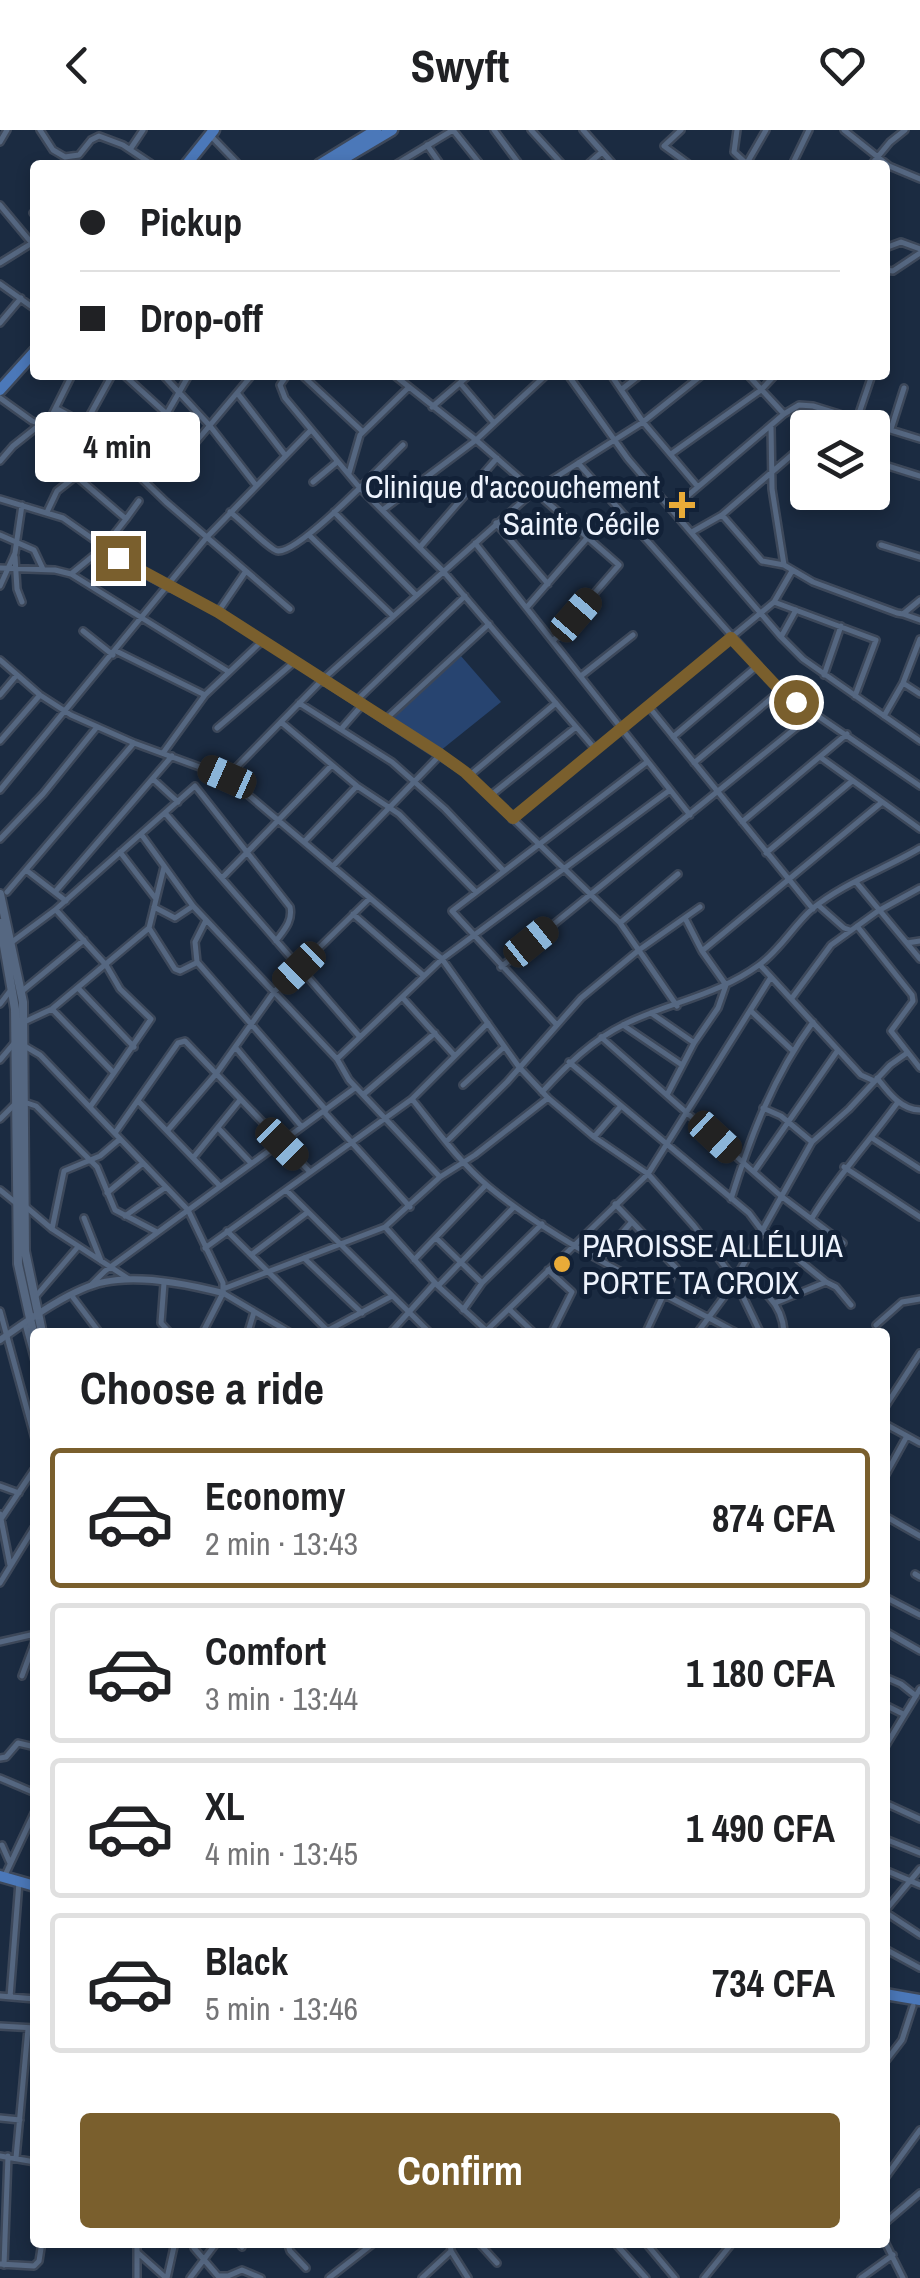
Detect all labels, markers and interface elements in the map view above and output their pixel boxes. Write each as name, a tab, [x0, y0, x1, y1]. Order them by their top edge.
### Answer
text: Swyft	[411, 35, 509, 96]
icon: back	[50, 38, 105, 93]
icon: heart	[815, 38, 870, 93]
text: Pickup	[140, 197, 242, 248]
text: Drop-off	[140, 293, 263, 344]
map controls	[790, 410, 890, 510]
button: layers	[790, 410, 890, 510]
callout: 4 min	[36, 413, 200, 483]
text: 4 min	[83, 425, 152, 468]
place label: Clinique d'accouchement Sainte Cécile	[365, 465, 660, 545]
marker: Clinique d'accouchement Sainte Cécile	[669, 492, 695, 518]
route end	[96, 536, 141, 581]
car	[545, 583, 607, 647]
route start	[774, 680, 819, 725]
car	[193, 751, 261, 803]
car	[498, 911, 564, 973]
car	[267, 936, 331, 1000]
car	[683, 1106, 747, 1168]
car	[250, 1112, 314, 1176]
place label: PAROISSE ALLÉLUIA PORTE TA CROIX	[582, 1224, 843, 1304]
marker: PAROISSE ALLÉLUIA PORTE TA CROIX	[551, 1253, 573, 1275]
text: Choose a ride	[80, 1357, 324, 1418]
text: Economy	[205, 1471, 345, 1522]
icon: car	[85, 1473, 175, 1563]
text: 874 CFA	[712, 1493, 835, 1544]
text: 2 min · 13:43	[205, 1522, 358, 1565]
text: Comfort	[205, 1626, 326, 1677]
icon: car	[85, 1628, 175, 1718]
text: 1 180 CFA	[686, 1648, 835, 1699]
text: 3 min · 13:44	[205, 1677, 358, 1720]
text: XL	[205, 1781, 245, 1832]
icon: car	[85, 1783, 175, 1873]
text: 1 490 CFA	[686, 1803, 835, 1854]
text: 4 min · 13:45	[205, 1832, 358, 1875]
text: Black	[205, 1936, 288, 1987]
icon: car	[85, 1938, 175, 2028]
text: 734 CFA	[712, 1958, 835, 2009]
text: 5 min · 13:46	[205, 1987, 358, 2030]
button: Confirm	[80, 2113, 840, 2228]

